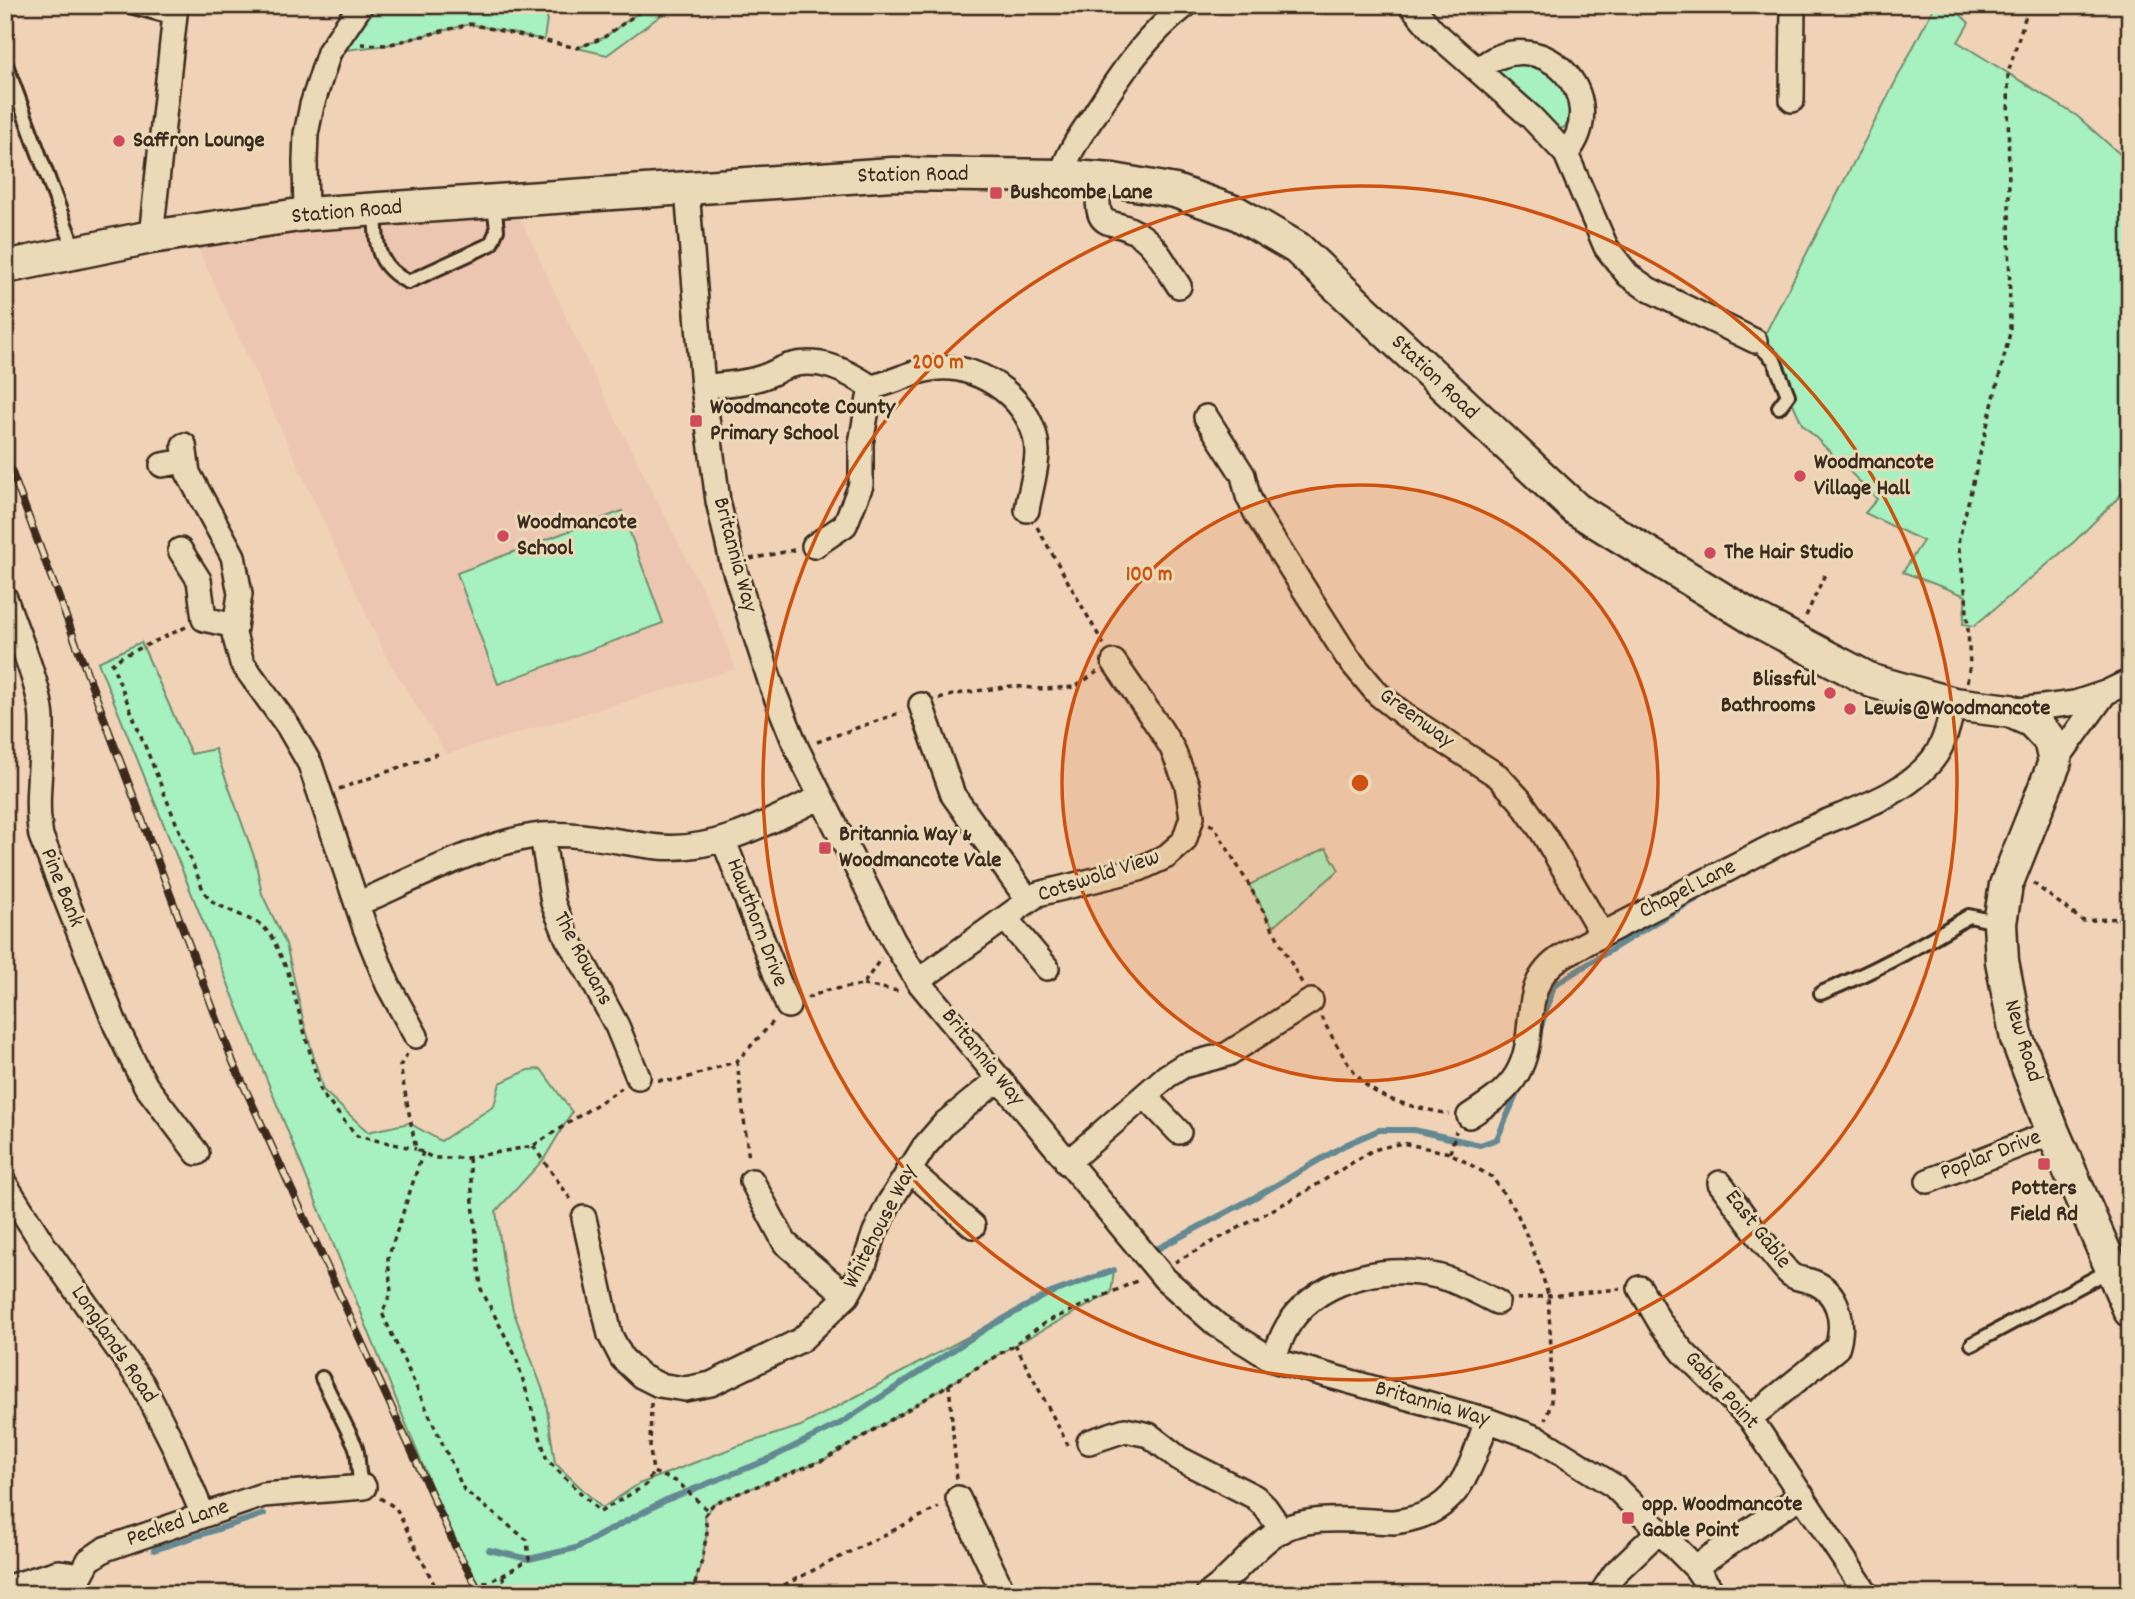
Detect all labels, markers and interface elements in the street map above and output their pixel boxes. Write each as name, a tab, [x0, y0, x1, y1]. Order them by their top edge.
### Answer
place label: Saffron Lounge	[133, 125, 265, 158]
marker: Saffron Lounge	[111, 133, 127, 149]
street label: Station Road	[857, 159, 969, 193]
place label: Bushcombe Lane	[1010, 177, 1153, 210]
marker: Bushcombe Lane	[988, 185, 1004, 201]
street label: Station Road	[290, 192, 404, 234]
street label: Station Road	[1383, 327, 1485, 429]
text: 200 m	[912, 349, 964, 379]
place label: Woodmancote County Primary School	[710, 392, 897, 451]
marker: Woodmancote County Primary School	[688, 413, 704, 429]
place label: Woodmancote Village Hall	[1814, 447, 1934, 506]
marker: Woodmancote Village Hall	[1792, 468, 1808, 484]
street label: Britannia Way	[703, 494, 765, 617]
place label: Woodmancote School	[517, 507, 637, 566]
marker: Woodmancote School	[495, 528, 511, 544]
place label: The Hair Studio	[1724, 537, 1853, 570]
marker: The Hair Studio	[1702, 545, 1718, 561]
text: 100 m	[1126, 561, 1172, 591]
place label: Blissful Bathrooms	[1721, 664, 1817, 723]
street label: Greenway	[1372, 680, 1461, 758]
marker: Blissful Bathrooms	[1822, 685, 1838, 701]
place label: Lewis@Woodmancote	[1864, 693, 2050, 726]
marker: Lewis@Woodmancote	[1842, 701, 1858, 717]
centre of rings	[1348, 771, 1372, 795]
place label: Britannia Way & Woodmancote Vale	[839, 819, 1001, 878]
marker: Britannia Way & Woodmancote Vale	[817, 840, 833, 856]
street label: Cotswold View	[1034, 842, 1164, 912]
street label: Pine Bank	[30, 844, 92, 932]
street label: Chapel Lane	[1634, 851, 1742, 929]
street label: Hawthorn Drive	[716, 854, 796, 992]
street label: The Rowans	[543, 906, 621, 1012]
street label: New Road	[1994, 996, 2050, 1086]
street label: Britannia Way	[932, 1002, 1032, 1115]
street label: Poplar Drive	[1936, 1122, 2046, 1190]
marker: Potters Field Rd	[2036, 1156, 2052, 1172]
street label: Whitehouse Way	[836, 1158, 927, 1295]
place label: Potters Field Rd	[2010, 1173, 2078, 1232]
street label: East Gable	[1715, 1183, 1799, 1277]
street label: Longlands Road	[61, 1279, 165, 1411]
street label: Gable Point	[1676, 1344, 1766, 1438]
street label: Britannia Way	[1371, 1373, 1494, 1437]
place label: opp. Woodmancote Gable Point	[1642, 1489, 1802, 1548]
street label: Pecked Lane	[122, 1491, 234, 1557]
marker: opp. Woodmancote Gable Point	[1620, 1510, 1636, 1526]

